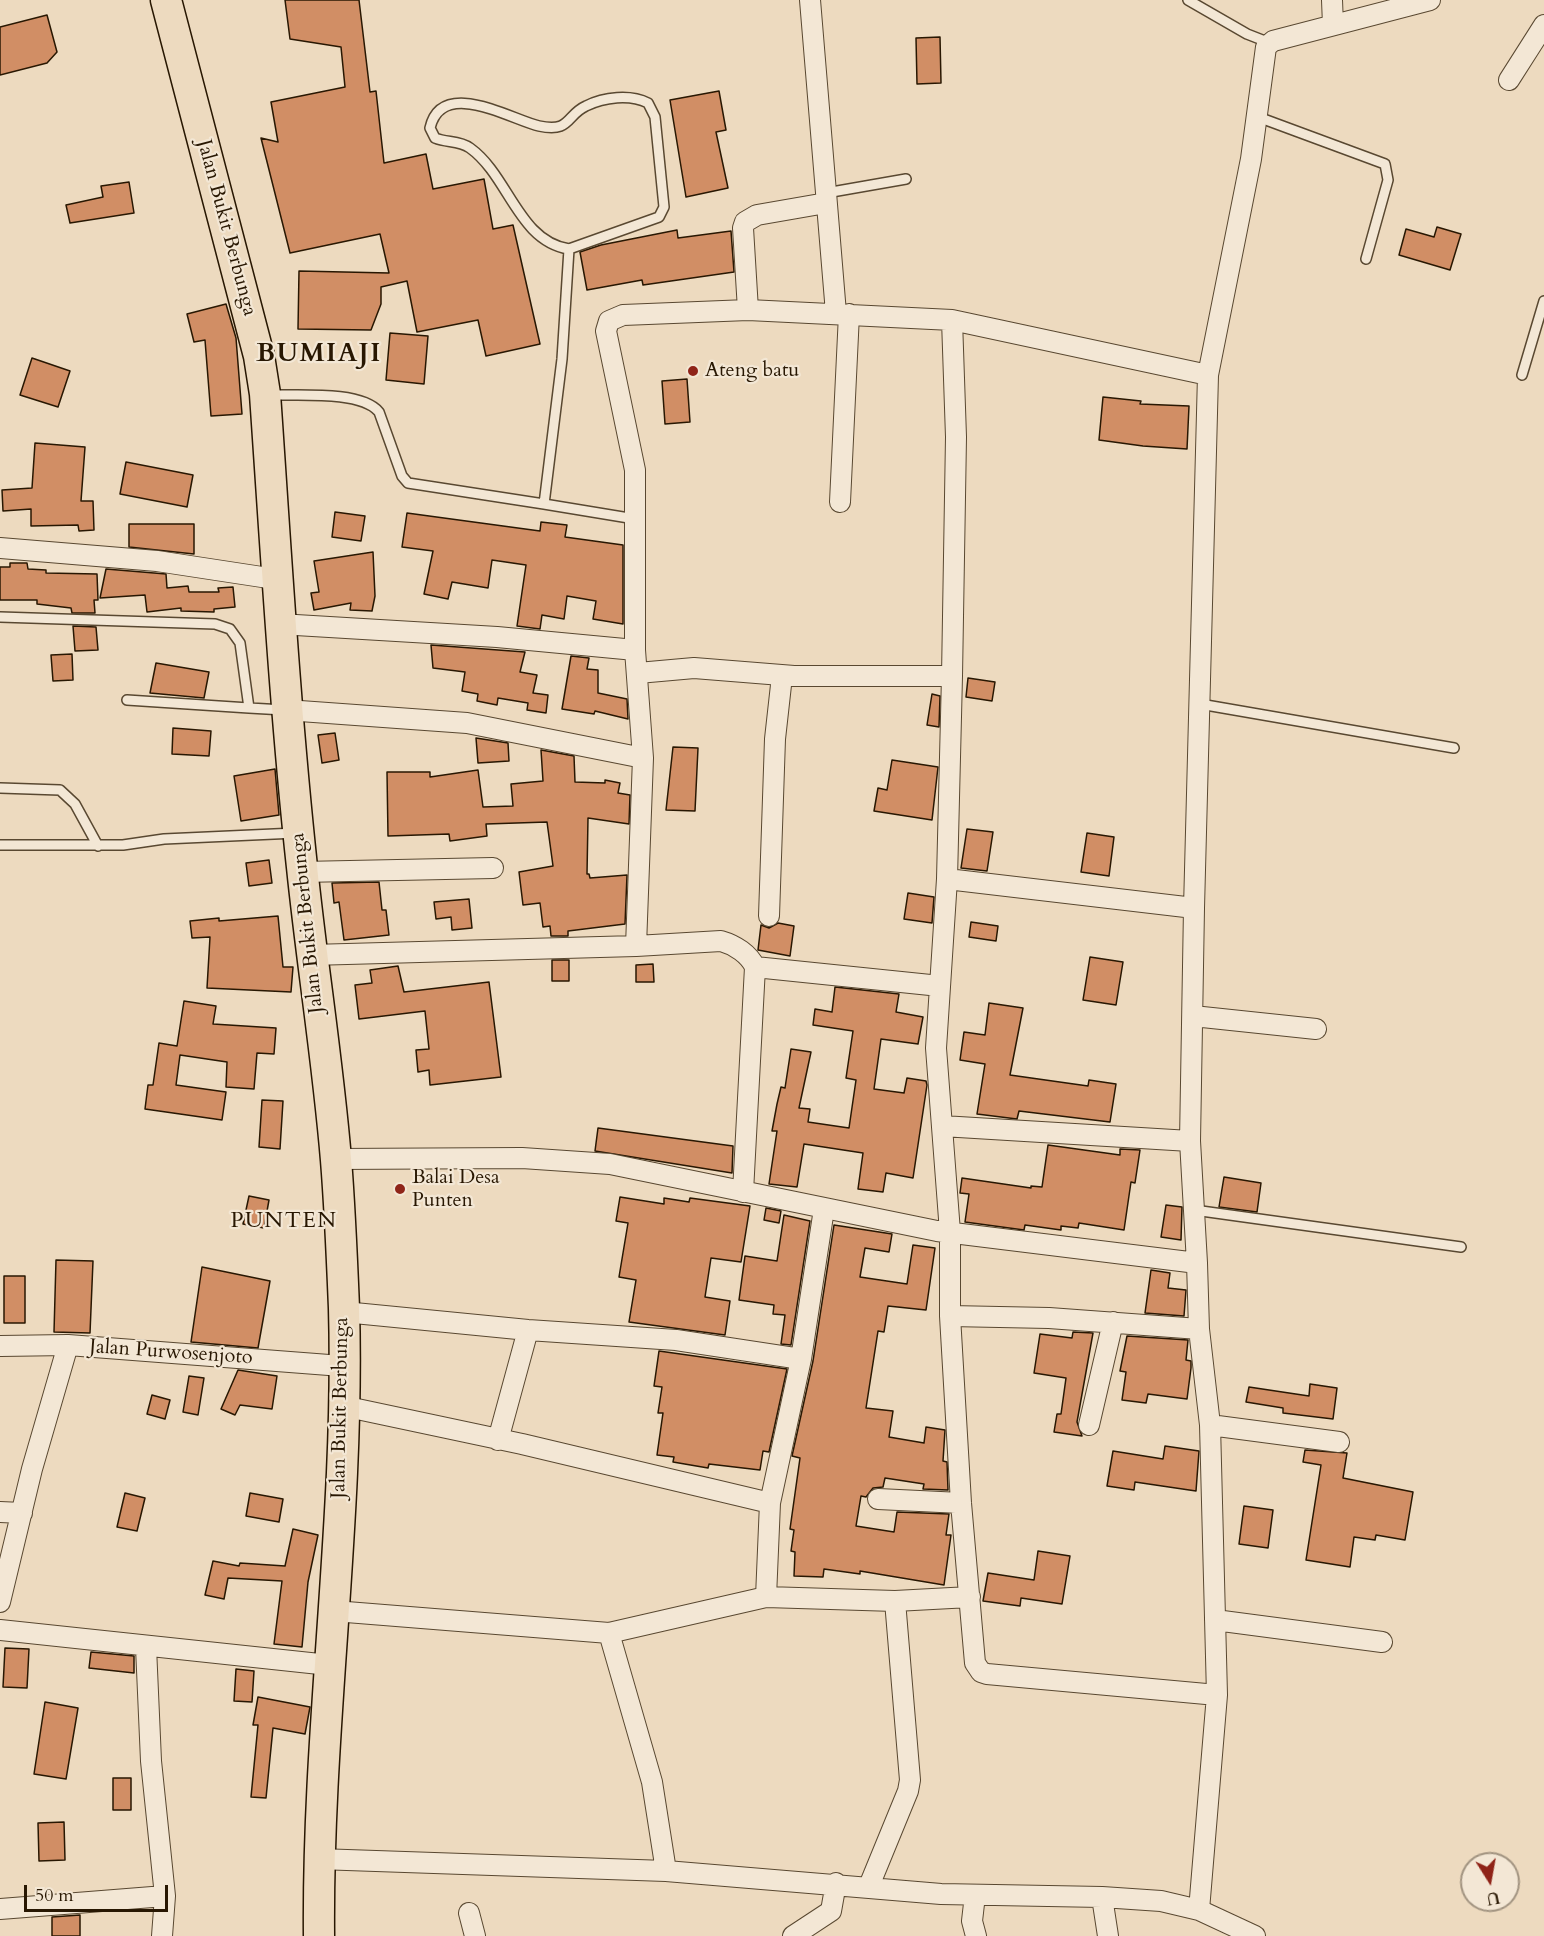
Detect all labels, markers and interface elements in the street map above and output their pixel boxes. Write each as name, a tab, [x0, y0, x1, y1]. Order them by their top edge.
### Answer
street label: Jalan Bukit Berbunga	[191, 137, 261, 319]
district label: BUMIAJI	[256, 339, 382, 371]
place label: Ateng batu	[705, 359, 799, 383]
marker: Ateng batu	[686, 364, 700, 378]
street label: Jalan Bukit Berbunga	[287, 832, 329, 1014]
place label: Balai Desa Punten	[412, 1166, 500, 1213]
marker: Balai Desa Punten	[393, 1182, 407, 1196]
district label: PUNTEN	[230, 1209, 338, 1235]
street label: Jalan Bukit Berbunga	[327, 1317, 355, 1499]
street label: Jalan Purwosenjoto	[89, 1335, 253, 1371]
north arrow	[1460, 1852, 1520, 1912]
scale bar	[27, 1873, 171, 1911]
text: 50 m	[35, 1883, 74, 1908]
text: U	[1485, 1886, 1502, 1910]

